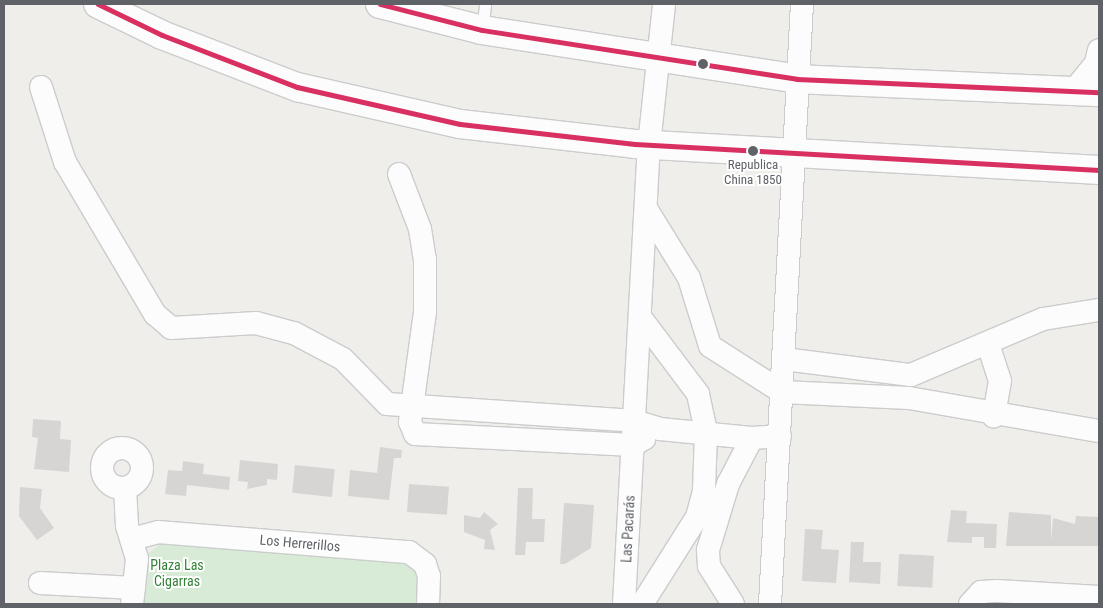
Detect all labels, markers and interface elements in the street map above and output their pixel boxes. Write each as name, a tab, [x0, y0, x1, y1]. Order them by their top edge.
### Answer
unlabelled marker	[698, 59, 708, 69]
marker: Republica China 1850	[748, 146, 758, 156]
place label: Republica China 1850	[724, 158, 782, 189]
street label: Las Pacarás	[618, 495, 638, 563]
street label: Los Herrerillos	[259, 531, 341, 555]
park label: Plaza Las Cigarras	[150, 557, 204, 590]

